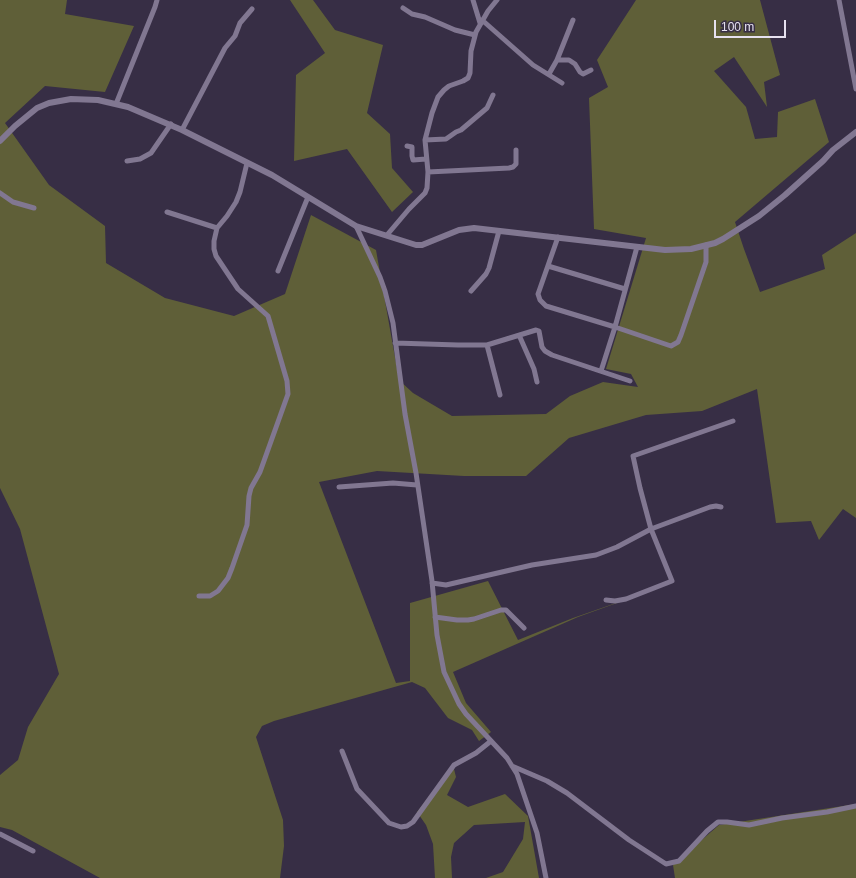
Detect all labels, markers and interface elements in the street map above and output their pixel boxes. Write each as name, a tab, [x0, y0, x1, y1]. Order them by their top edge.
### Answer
scale bar	[716, 12, 788, 38]
text: 100 m	[721, 20, 754, 34]

